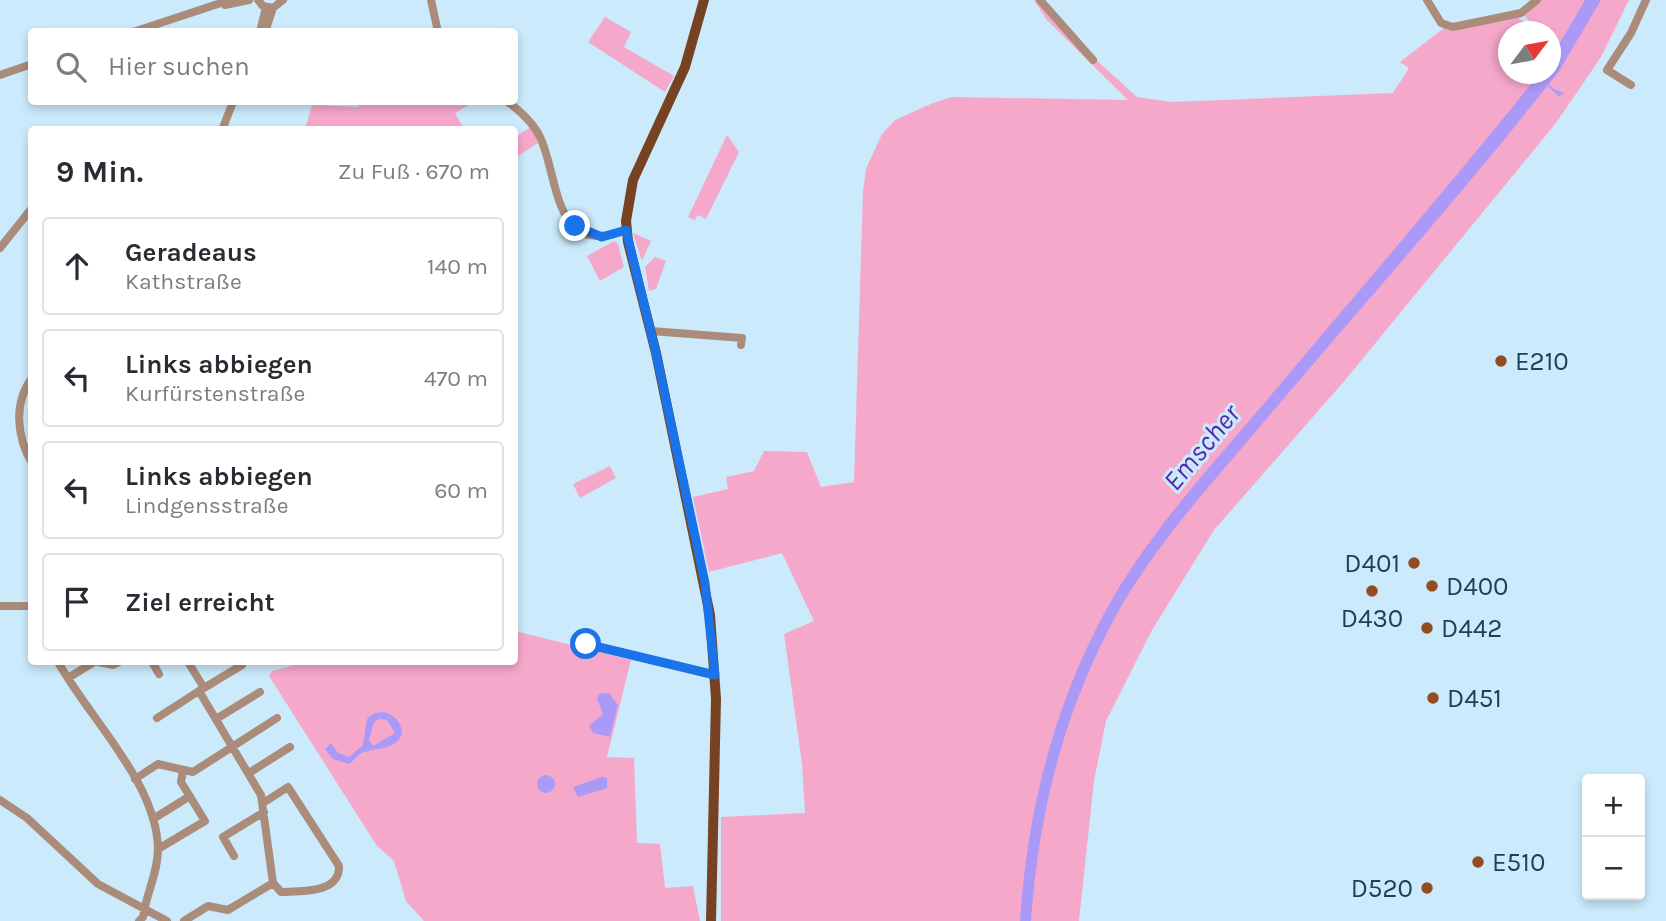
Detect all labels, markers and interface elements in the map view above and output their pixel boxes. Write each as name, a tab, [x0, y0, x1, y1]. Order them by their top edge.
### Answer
north arrow	[1498, 21, 1561, 84]
search box	[28, 28, 518, 105]
icon: search	[52, 48, 90, 86]
text: Hier suchen	[108, 51, 250, 82]
text: 9 Min.	[56, 154, 143, 190]
text: Zu Fuß · 670 m	[338, 158, 490, 185]
route end	[559, 210, 590, 241]
text: Geradeaus	[125, 237, 257, 268]
icon: ahead	[58, 247, 96, 285]
text: 140 m	[427, 253, 488, 280]
text: Kathstraße	[125, 268, 242, 295]
place label: E210	[1515, 346, 1569, 377]
text: Links abbiegen	[125, 349, 313, 380]
marker: E210	[1493, 353, 1509, 369]
icon: left	[58, 359, 96, 397]
text: 470 m	[424, 365, 488, 392]
text: Kurfürstenstraße	[125, 380, 305, 407]
water label: Emscher	[1156, 397, 1248, 497]
text: Links abbiegen	[125, 461, 313, 492]
icon: left	[58, 471, 96, 509]
text: 60 m	[434, 477, 488, 504]
text: Lindgensstraße	[125, 492, 289, 519]
place label: D401	[1344, 548, 1400, 579]
marker: D401	[1406, 555, 1422, 571]
place label: D400	[1446, 571, 1509, 602]
marker: D400	[1424, 578, 1440, 594]
icon: arrive	[58, 583, 96, 621]
marker: D430	[1364, 583, 1380, 599]
text: Ziel erreicht	[125, 587, 275, 618]
place label: D430	[1341, 603, 1403, 634]
place label: D442	[1441, 613, 1502, 644]
marker: D442	[1419, 620, 1435, 636]
route start	[570, 628, 601, 659]
place label: D451	[1447, 683, 1502, 714]
marker: D451	[1425, 690, 1441, 706]
map controls	[1582, 774, 1645, 900]
button: +	[1582, 774, 1645, 837]
button: −	[1582, 837, 1645, 900]
place label: E510	[1492, 847, 1545, 878]
marker: E510	[1470, 854, 1486, 870]
place label: D520	[1351, 873, 1413, 904]
marker: D520	[1419, 880, 1435, 896]

